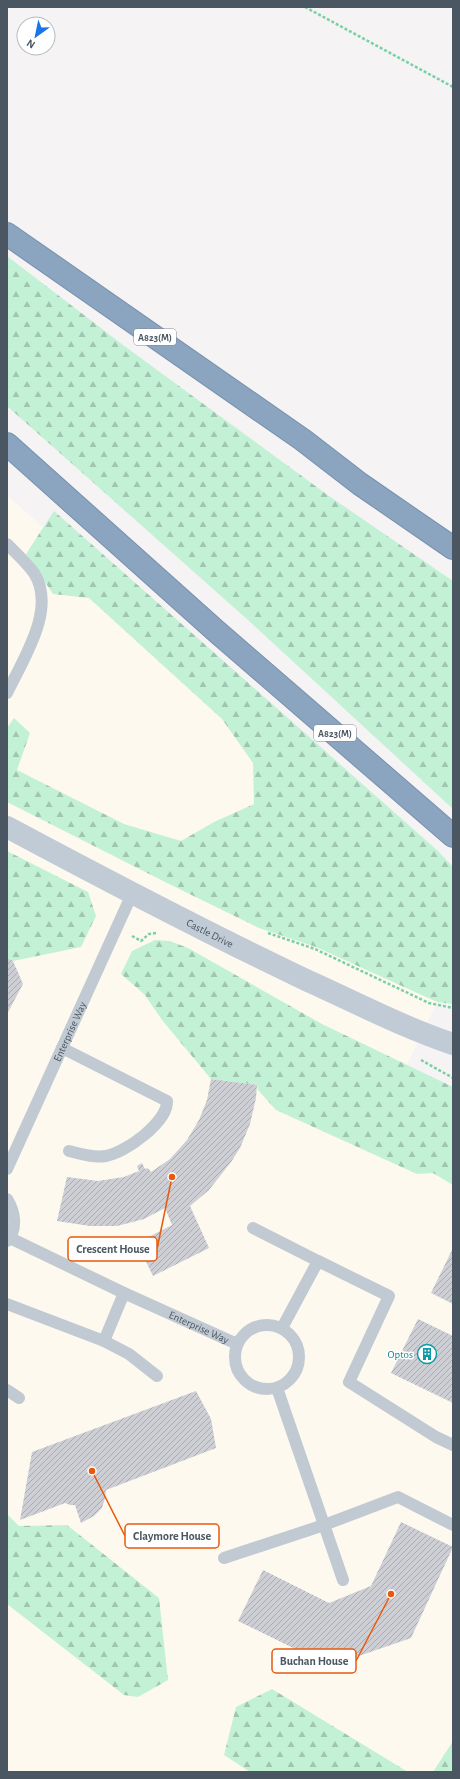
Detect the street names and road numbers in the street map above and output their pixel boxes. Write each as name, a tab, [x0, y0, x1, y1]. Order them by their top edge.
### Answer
road number: A823(M)	[134, 329, 176, 345]
road number: A823(M)	[314, 725, 356, 741]
street label: Castle Drive	[185, 917, 235, 950]
street label: Enterprise Way	[52, 1000, 88, 1063]
street label: Enterprise Way	[167, 1309, 231, 1346]

